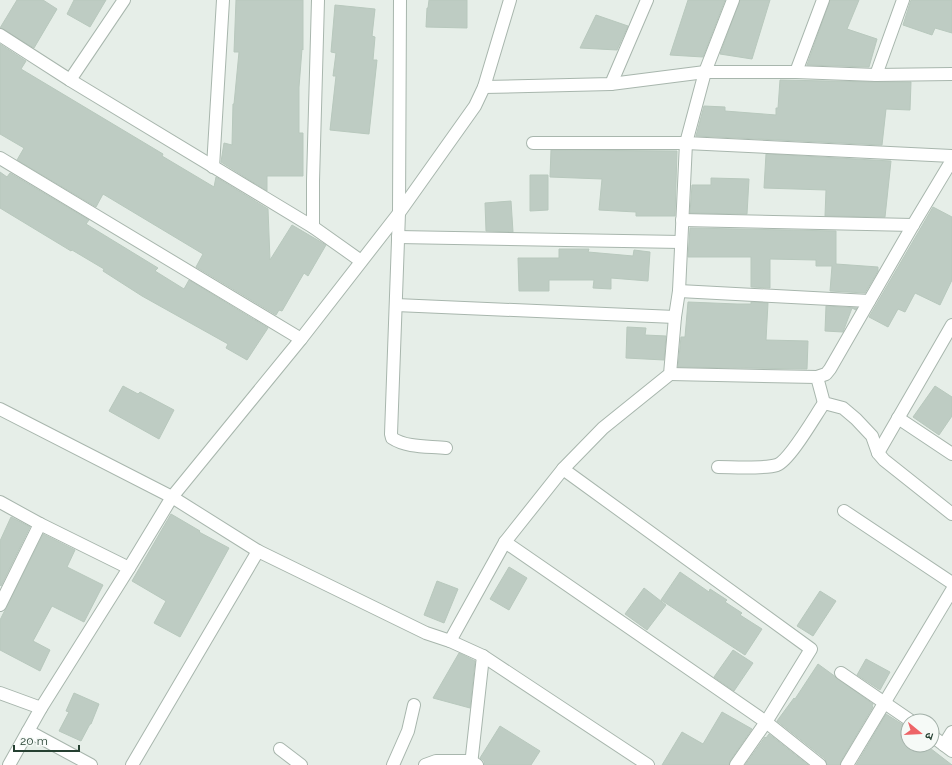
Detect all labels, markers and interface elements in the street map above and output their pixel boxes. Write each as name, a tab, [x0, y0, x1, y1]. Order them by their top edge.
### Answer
north arrow	[900, 713, 940, 753]
scale bar	[14, 727, 79, 753]
text: उ	[922, 731, 936, 742]
text: 20 m	[20, 734, 48, 748]

